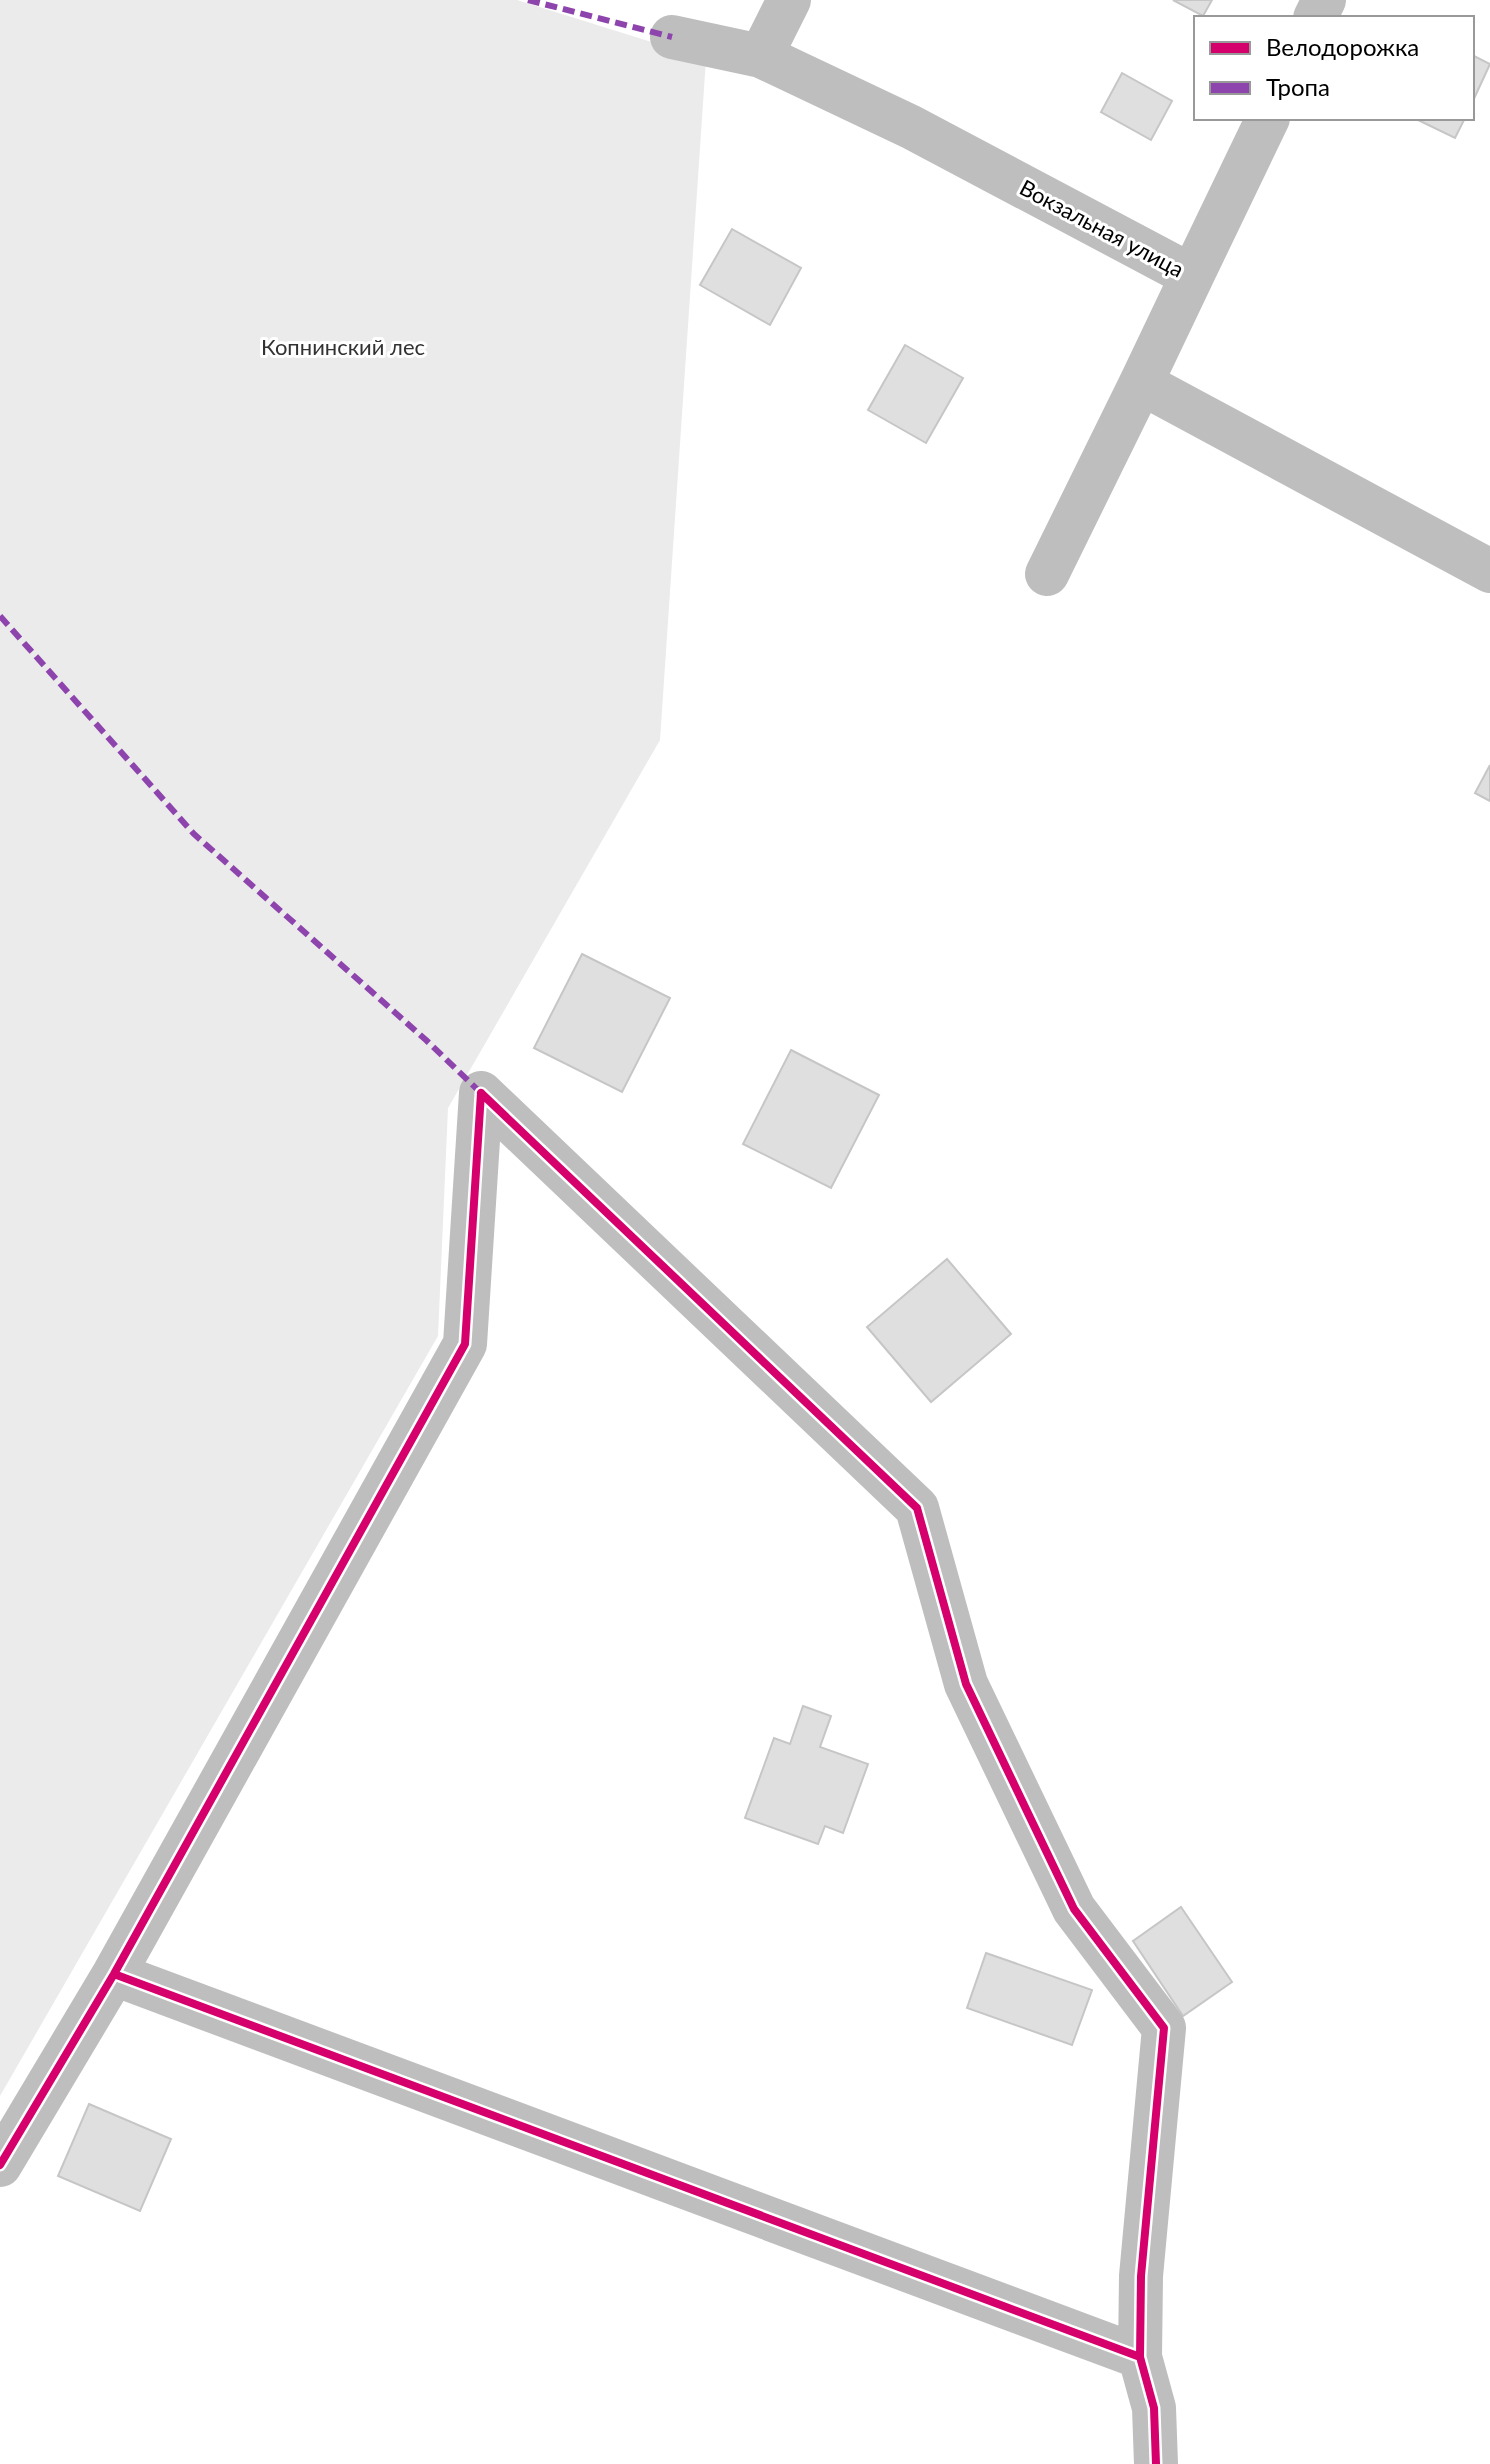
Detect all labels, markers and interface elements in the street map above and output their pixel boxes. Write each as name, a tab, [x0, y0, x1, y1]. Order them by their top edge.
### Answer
legend	[1194, 16, 1474, 120]
text: Велодорожка	[1266, 32, 1419, 61]
text: Тропа	[1266, 72, 1330, 101]
street label: Вокзальная улица	[1015, 173, 1189, 283]
park label: Копнинский лес	[261, 333, 425, 360]

